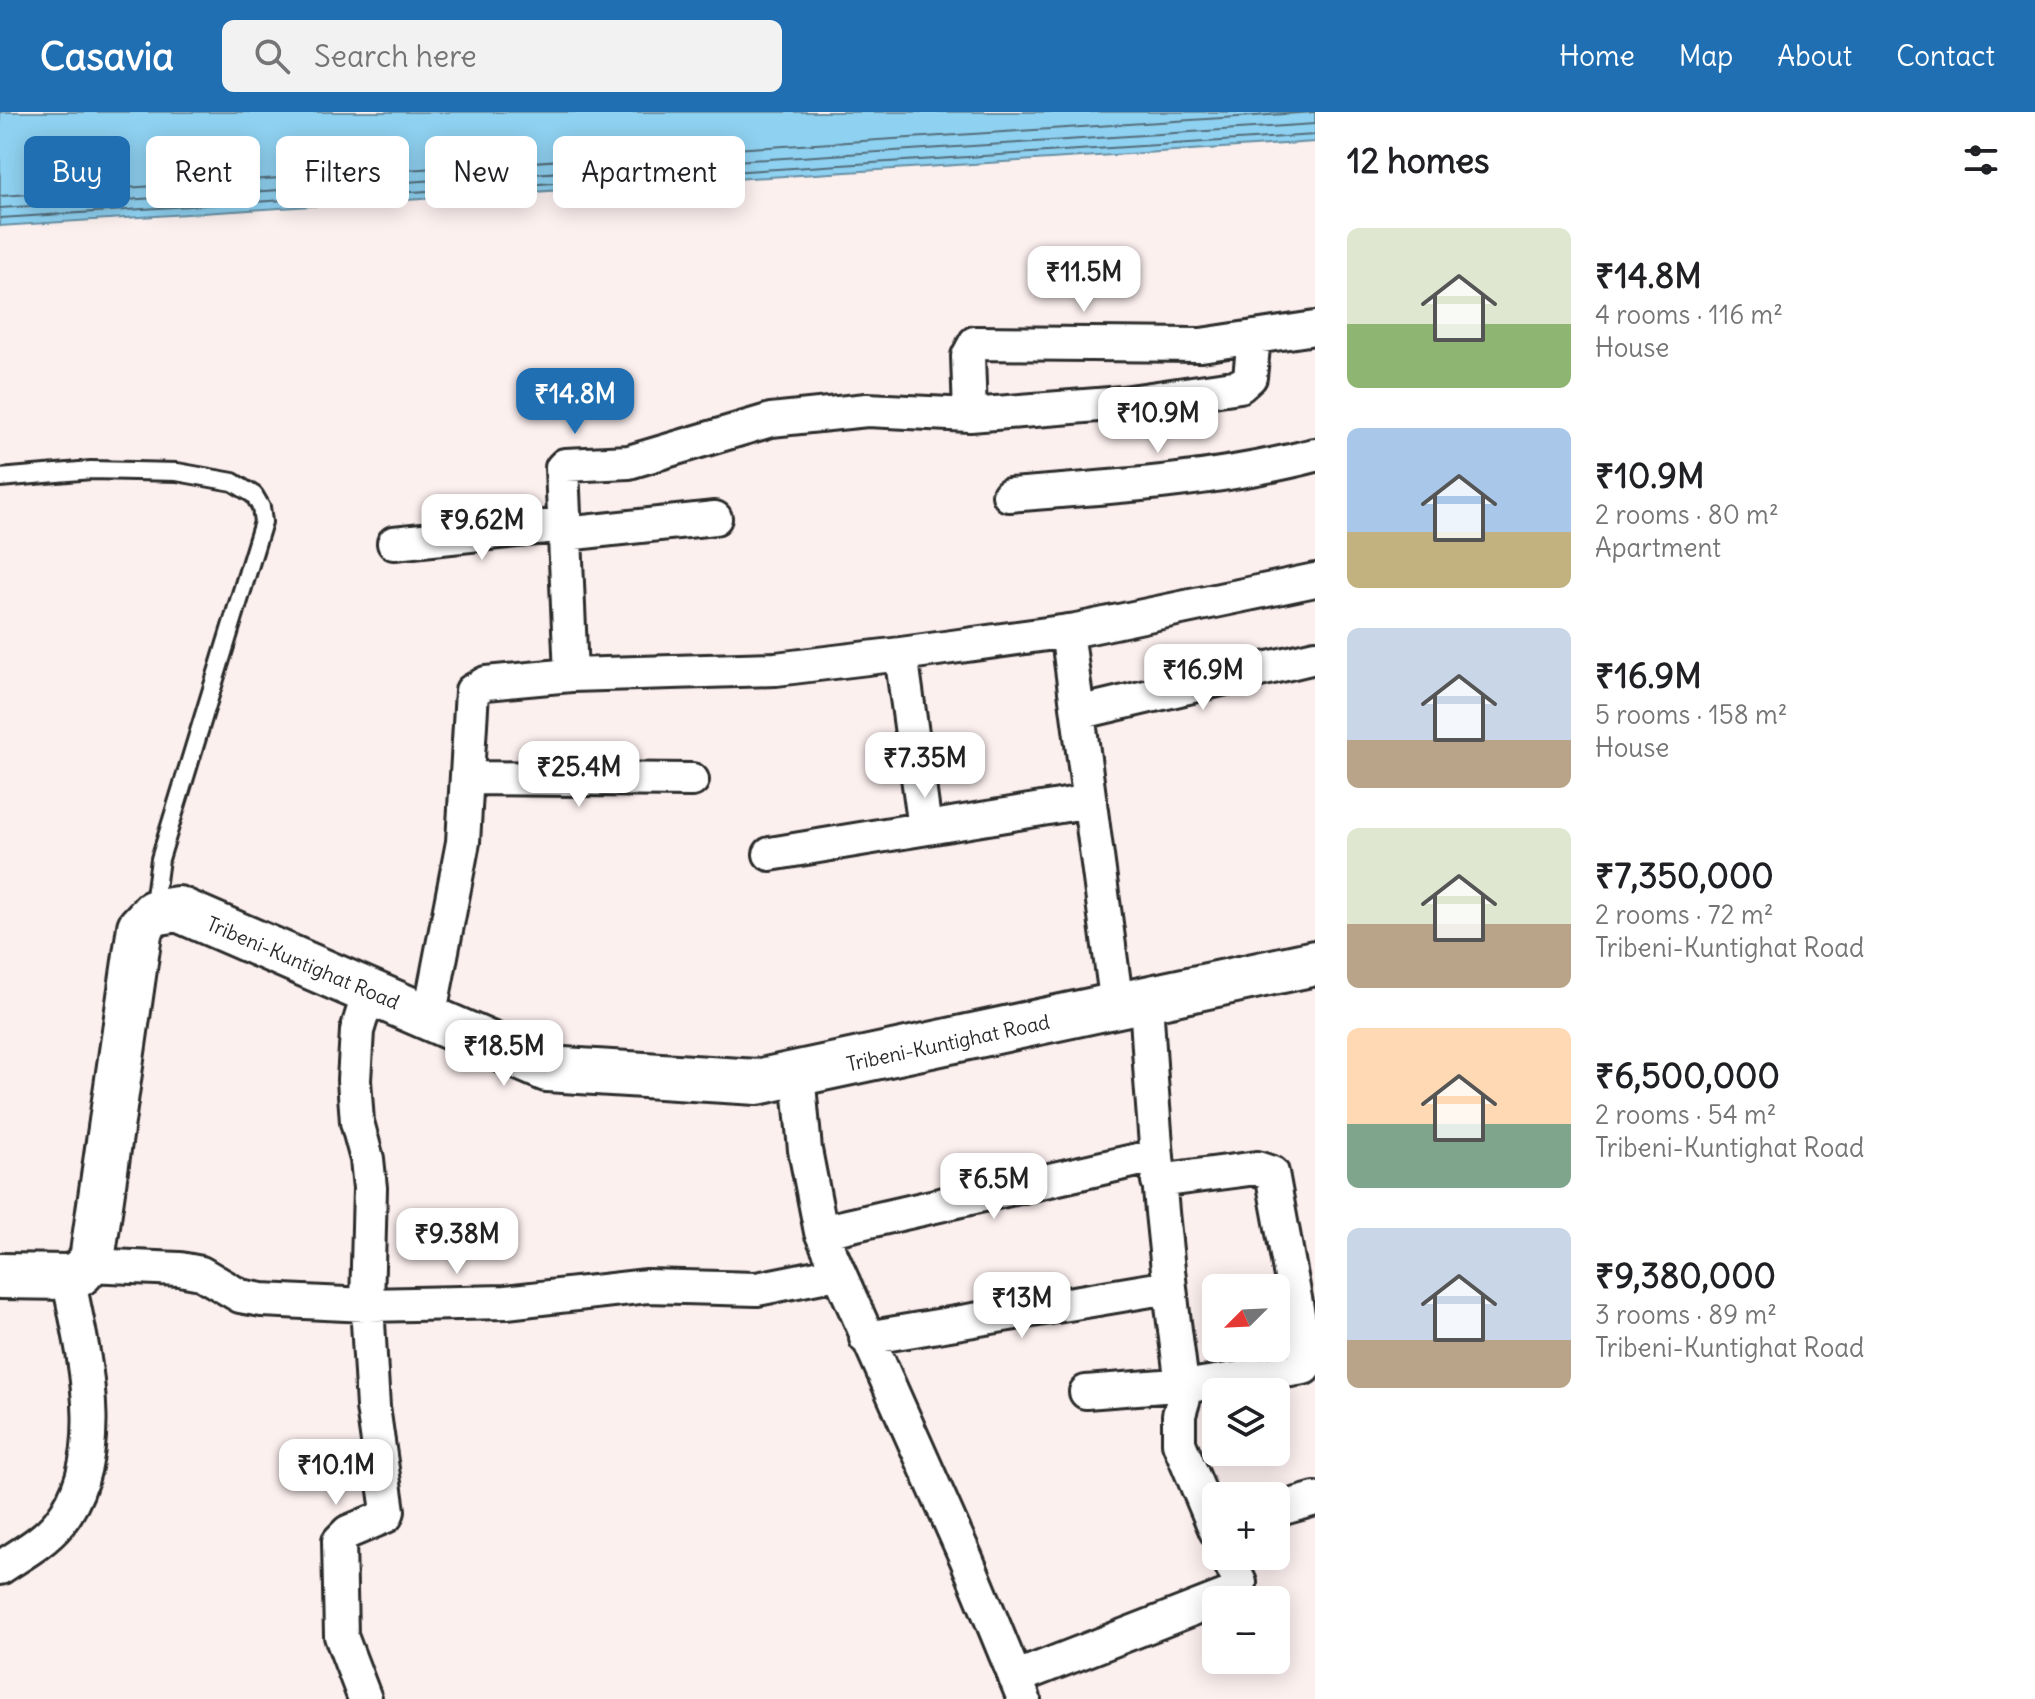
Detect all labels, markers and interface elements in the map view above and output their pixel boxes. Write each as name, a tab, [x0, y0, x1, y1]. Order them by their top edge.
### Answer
search box	[222, 20, 782, 92]
text: Casavia	[40, 33, 174, 80]
icon: search	[250, 34, 294, 78]
text: Search here	[314, 37, 477, 75]
text: Home	[1559, 38, 1635, 74]
text: Map	[1679, 38, 1733, 74]
text: About	[1777, 38, 1852, 74]
text: Contact	[1896, 38, 1995, 74]
chip: Buy	[24, 136, 130, 208]
chip: Rent	[146, 136, 260, 208]
chip: Filters	[276, 136, 409, 208]
chip: New	[425, 136, 537, 208]
chip: Apartment	[553, 136, 745, 208]
icon: filters	[1959, 138, 2003, 182]
text: 12 homes	[1347, 139, 1490, 182]
pin: ₹11.5M	[1019, 246, 1149, 314]
text: ₹14.8M	[1595, 254, 1702, 297]
text: ₹11.5M	[1046, 255, 1122, 288]
icon: home	[1411, 260, 1507, 356]
text: 4 rooms · 116 m²	[1595, 298, 1783, 331]
text: House	[1595, 331, 1669, 364]
pin: ₹14.8M	[510, 368, 640, 436]
text: ₹14.8M	[534, 377, 616, 410]
pin: ₹10.9M	[1093, 387, 1223, 455]
text: ₹10.9M	[1116, 396, 1200, 429]
text: ₹10.9M	[1595, 454, 1705, 497]
icon: home	[1411, 460, 1507, 556]
pin: ₹9.62M	[417, 494, 547, 562]
text: 2 rooms · 80 m²	[1595, 498, 1779, 531]
text: ₹9.62M	[439, 503, 525, 536]
text: Apartment	[1595, 531, 1721, 564]
pin: ₹16.9M	[1138, 644, 1268, 712]
text: ₹16.9M	[1162, 653, 1244, 686]
text: ₹16.9M	[1595, 654, 1702, 697]
icon: home	[1411, 660, 1507, 756]
text: 5 rooms · 158 m²	[1595, 698, 1787, 731]
text: House	[1595, 731, 1669, 764]
pin: ₹7.35M	[860, 732, 990, 800]
pin: ₹25.4M	[514, 741, 644, 809]
text: ₹7.35M	[883, 741, 967, 774]
text: ₹25.4M	[536, 750, 622, 783]
text: ₹7,350,000	[1595, 854, 1774, 897]
icon: home	[1411, 860, 1507, 956]
text: 2 rooms · 72 m²	[1595, 898, 1774, 931]
street label: Tribeni-Kuntighat Road	[203, 911, 404, 1015]
text: Tribeni-Kuntighat Road	[1595, 931, 1864, 964]
street label: Tribeni-Kuntighat Road	[844, 1009, 1052, 1076]
pin: ₹18.5M	[439, 1020, 569, 1088]
text: ₹18.5M	[463, 1029, 545, 1062]
text: ₹6,500,000	[1595, 1054, 1780, 1097]
icon: home	[1411, 1060, 1507, 1156]
text: 2 rooms · 54 m²	[1595, 1098, 1777, 1131]
text: Tribeni-Kuntighat Road	[1595, 1131, 1864, 1164]
pin: ₹6.5M	[938, 1153, 1050, 1221]
text: ₹6.5M	[958, 1162, 1030, 1195]
pin: ₹9.38M	[392, 1208, 522, 1276]
text: ₹9.38M	[414, 1217, 500, 1250]
text: ₹9,380,000	[1595, 1254, 1776, 1297]
icon: home	[1411, 1260, 1507, 1356]
pin: ₹13M	[975, 1272, 1069, 1340]
north arrow	[1202, 1274, 1290, 1362]
map controls	[1202, 1274, 1290, 1674]
text: ₹13M	[991, 1281, 1053, 1314]
text: 3 rooms · 89 m²	[1595, 1298, 1777, 1331]
text: Tribeni-Kuntighat Road	[1595, 1331, 1864, 1364]
button: layers	[1202, 1378, 1290, 1466]
pin: ₹10.1M	[271, 1439, 401, 1507]
text: ₹10.1M	[297, 1448, 375, 1481]
button: +	[1202, 1482, 1290, 1570]
button: −	[1202, 1586, 1290, 1674]

